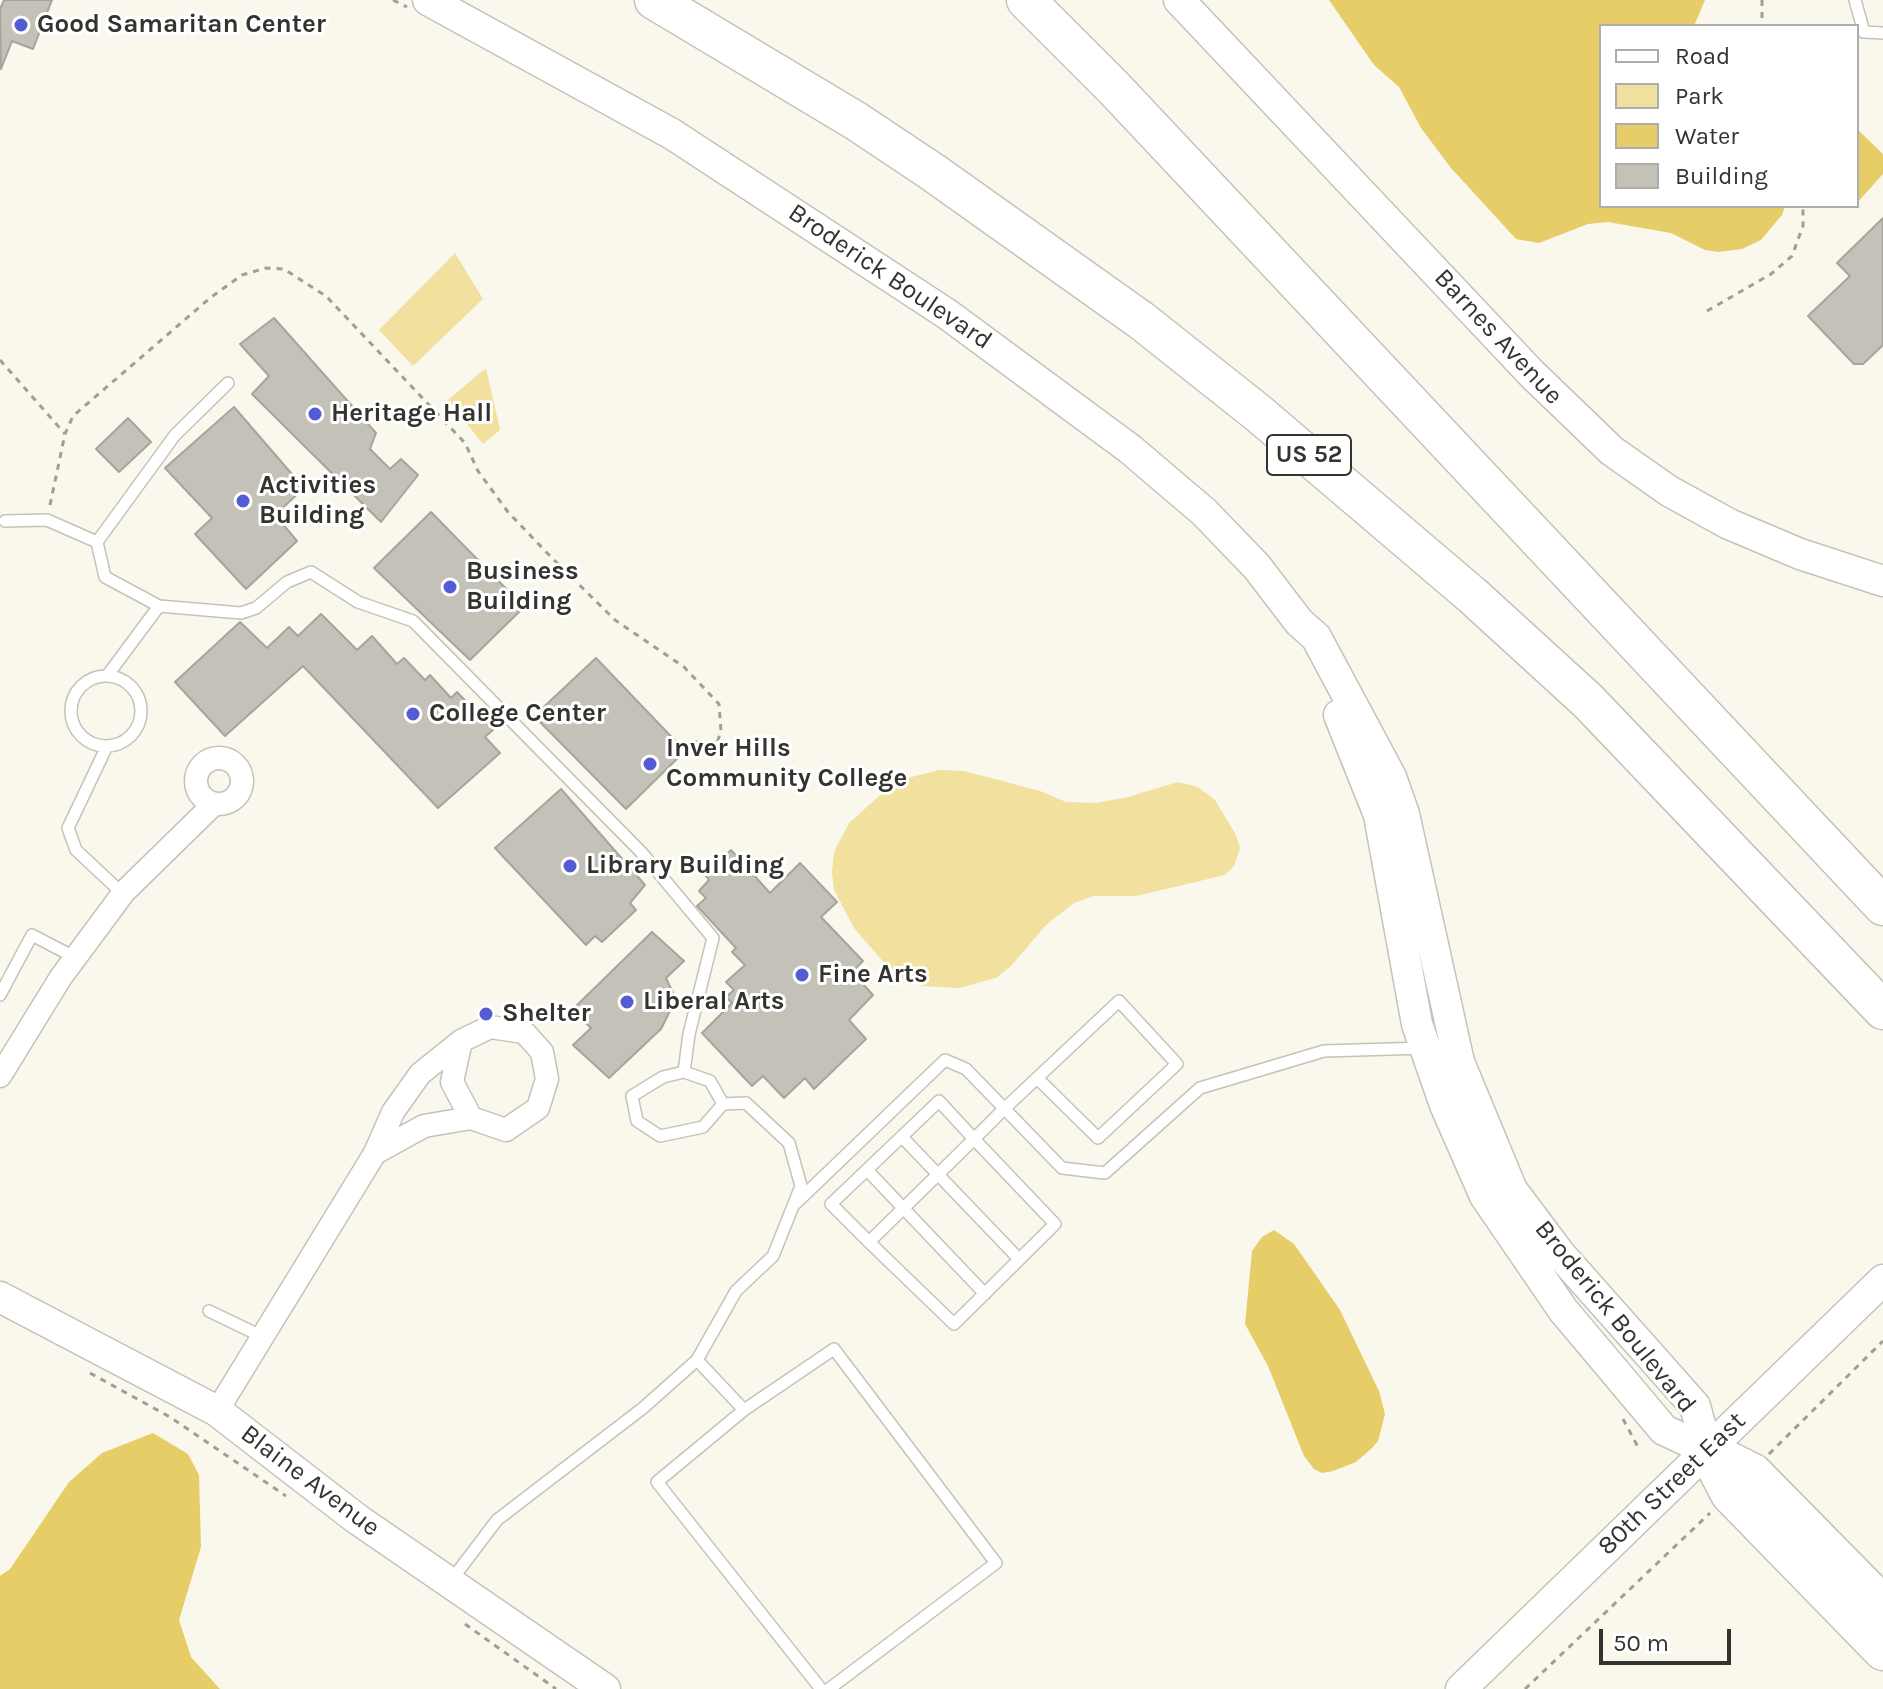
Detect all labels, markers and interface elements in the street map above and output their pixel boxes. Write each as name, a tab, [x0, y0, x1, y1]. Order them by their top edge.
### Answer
place label: Good Samaritan Center	[37, 9, 326, 41]
marker: Good Samaritan Center	[12, 16, 30, 34]
legend	[1599, 24, 1859, 208]
text: Road	[1675, 42, 1730, 70]
text: Park	[1675, 82, 1724, 110]
text: Water	[1675, 122, 1739, 150]
text: Building	[1675, 162, 1768, 190]
street label: Broderick Boulevard	[782, 197, 998, 357]
street label: Barnes Avenue	[1427, 263, 1569, 411]
place label: Heritage Hall	[331, 398, 492, 430]
marker: Heritage Hall	[306, 405, 324, 423]
road number: US 52	[1267, 435, 1351, 475]
place label: Activities Building	[259, 470, 376, 532]
marker: Activities Building	[234, 492, 252, 510]
place label: Business Building	[466, 556, 579, 618]
marker: Business Building	[441, 578, 459, 596]
place label: College Center	[429, 698, 606, 730]
marker: College Center	[404, 705, 422, 723]
place label: Inver Hills Community College	[666, 733, 907, 794]
marker: Inver Hills Community College	[641, 755, 659, 773]
place label: Library Building	[586, 850, 784, 882]
marker: Library Building	[561, 857, 579, 875]
place label: Fine Arts	[818, 959, 928, 991]
marker: Fine Arts	[793, 966, 811, 984]
place label: Liberal Arts	[643, 986, 784, 1018]
marker: Liberal Arts	[618, 993, 636, 1011]
place label: Shelter	[502, 998, 591, 1030]
marker: Shelter	[477, 1005, 495, 1023]
street label: Broderick Boulevard	[1528, 1214, 1702, 1420]
street label: 80th Street East	[1592, 1406, 1752, 1562]
street label: Blaine Avenue	[234, 1419, 386, 1543]
scale bar	[1603, 1613, 1735, 1663]
text: 50 m	[1613, 1629, 1669, 1657]

